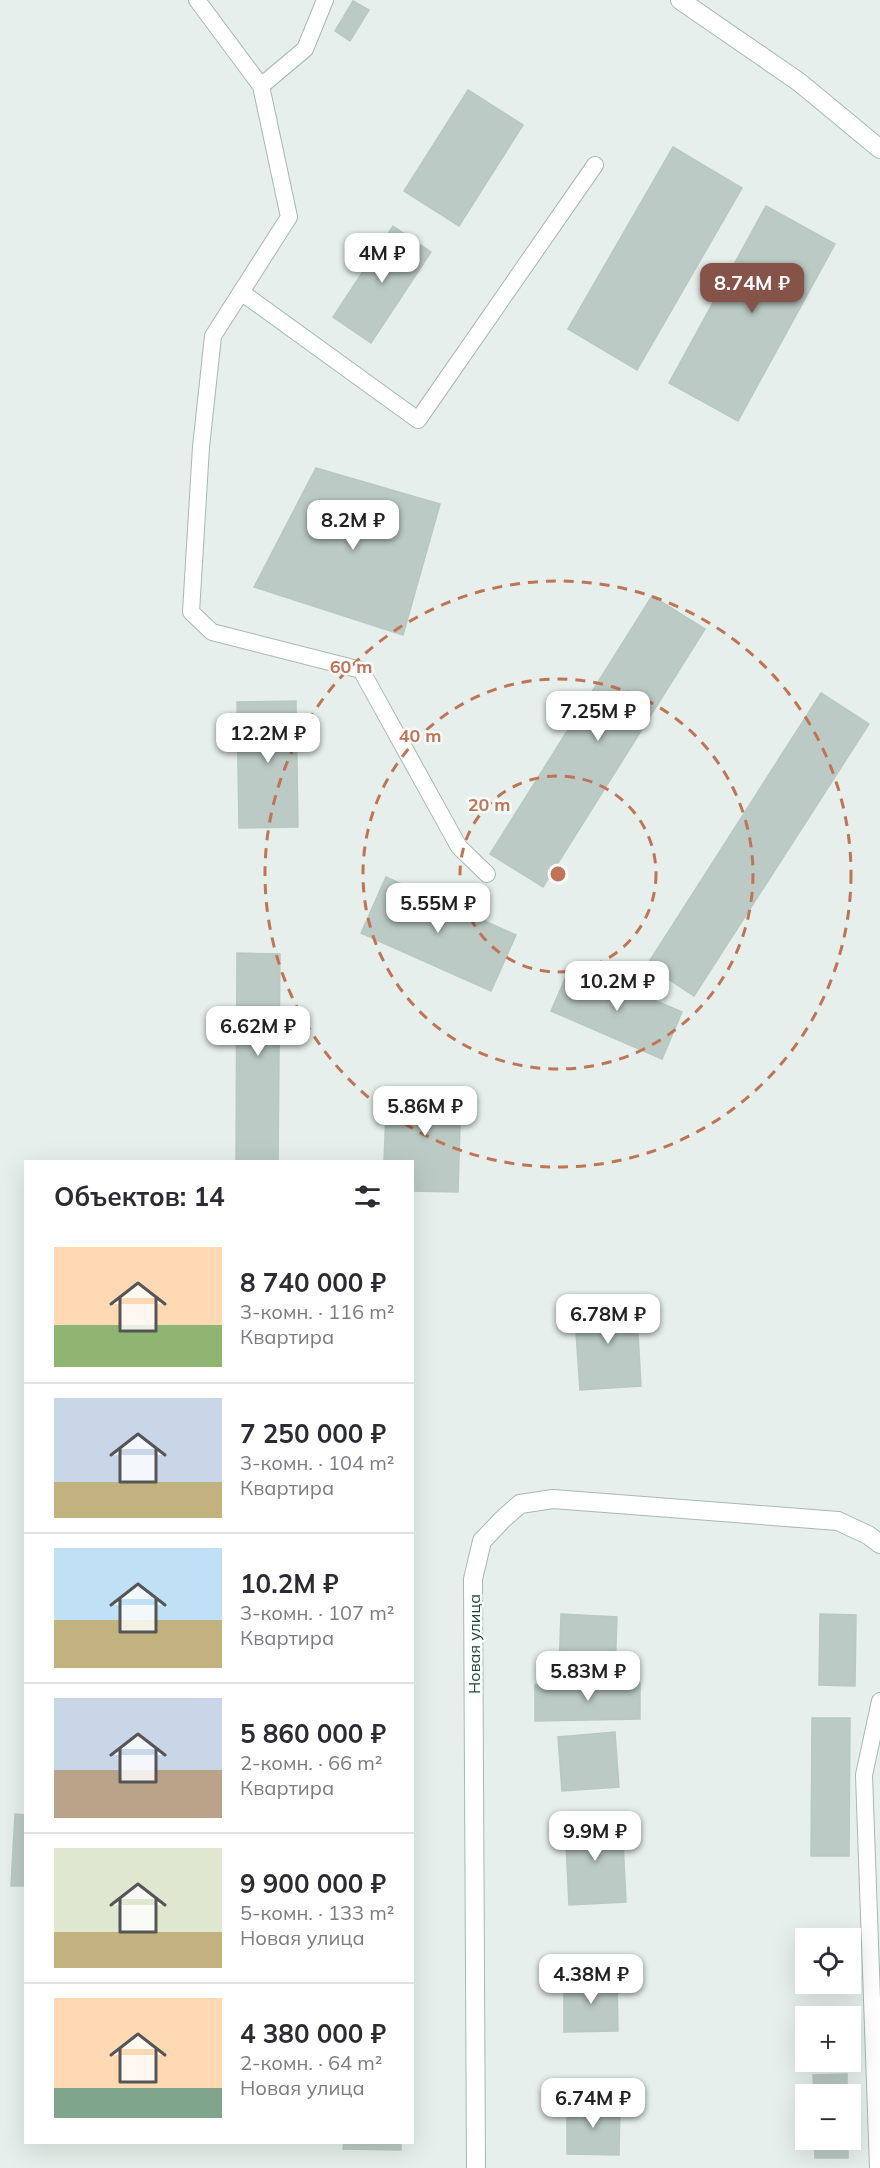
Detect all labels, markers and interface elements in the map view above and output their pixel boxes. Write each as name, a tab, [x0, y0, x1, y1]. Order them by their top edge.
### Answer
pin: 4M ₽	[346, 233, 418, 284]
text: 4M ₽	[359, 240, 405, 265]
pin: 8.74M ₽	[697, 263, 807, 314]
text: 8.74M ₽	[714, 270, 790, 295]
pin: 8.2M ₽	[304, 500, 402, 551]
text: 8.2M ₽	[321, 507, 385, 532]
text: 60 m	[330, 655, 372, 678]
pin: 7.25M ₽	[543, 691, 653, 742]
text: 7.25M ₽	[560, 698, 636, 723]
pin: 12.2M ₽	[213, 713, 323, 764]
text: 12.2M ₽	[230, 720, 306, 745]
text: 40 m	[399, 724, 441, 747]
text: 20 m	[468, 793, 510, 816]
centre of rings	[548, 864, 568, 884]
pin: 5.55M ₽	[383, 883, 493, 934]
text: 5.55M ₽	[400, 890, 476, 915]
pin: 10.2M ₽	[562, 961, 672, 1012]
text: 10.2M ₽	[579, 968, 655, 993]
pin: 6.62M ₽	[203, 1006, 313, 1057]
text: 6.62M ₽	[220, 1013, 296, 1038]
pin: 5.86M ₽	[370, 1086, 480, 1137]
text: 5.86M ₽	[387, 1093, 463, 1118]
text: Объектов: 14	[54, 1180, 225, 1213]
icon: filters	[351, 1180, 384, 1213]
text: 8 740 000 ₽	[240, 1266, 386, 1299]
icon: home	[102, 1271, 174, 1343]
pin: 6.78M ₽	[553, 1294, 663, 1345]
text: 3-комн. · 116 m²	[240, 1299, 394, 1324]
text: 6.78M ₽	[570, 1301, 646, 1326]
text: Квартира	[240, 1324, 334, 1349]
text: 7 250 000 ₽	[240, 1417, 386, 1450]
icon: home	[102, 1422, 174, 1494]
text: 3-комн. · 104 m²	[240, 1450, 394, 1475]
text: Квартира	[240, 1475, 334, 1500]
text: 10.2M ₽	[240, 1567, 339, 1600]
icon: home	[102, 1572, 174, 1644]
street label: Новая улица	[464, 1594, 484, 1694]
text: 3-комн. · 107 m²	[240, 1600, 394, 1625]
text: Квартира	[240, 1625, 334, 1650]
pin: 5.83M ₽	[533, 1651, 643, 1702]
text: 5.83M ₽	[550, 1658, 626, 1683]
text: 5 860 000 ₽	[240, 1717, 386, 1750]
icon: home	[102, 1722, 174, 1794]
text: 2-комн. · 66 m²	[240, 1750, 382, 1775]
text: Квартира	[240, 1775, 334, 1800]
pin: 9.9M ₽	[546, 1811, 644, 1862]
text: 9.9M ₽	[563, 1818, 627, 1843]
text: 9 900 000 ₽	[240, 1867, 386, 1900]
icon: home	[102, 1872, 174, 1944]
text: 5-комн. · 133 m²	[240, 1900, 394, 1925]
text: Новая улица	[240, 1925, 365, 1950]
map controls	[795, 1928, 861, 2150]
button: locate	[795, 1928, 861, 1994]
pin: 4.38M ₽	[536, 1954, 646, 2005]
text: 4.38M ₽	[553, 1961, 629, 1986]
button: +	[795, 2006, 861, 2072]
text: 4 380 000 ₽	[240, 2017, 386, 2050]
icon: home	[102, 2022, 174, 2094]
text: 2-комн. · 64 m²	[240, 2050, 382, 2075]
text: Новая улица	[240, 2075, 365, 2100]
pin: 6.74M ₽	[538, 2078, 648, 2129]
button: −	[795, 2084, 861, 2150]
text: 6.74M ₽	[555, 2085, 631, 2110]

